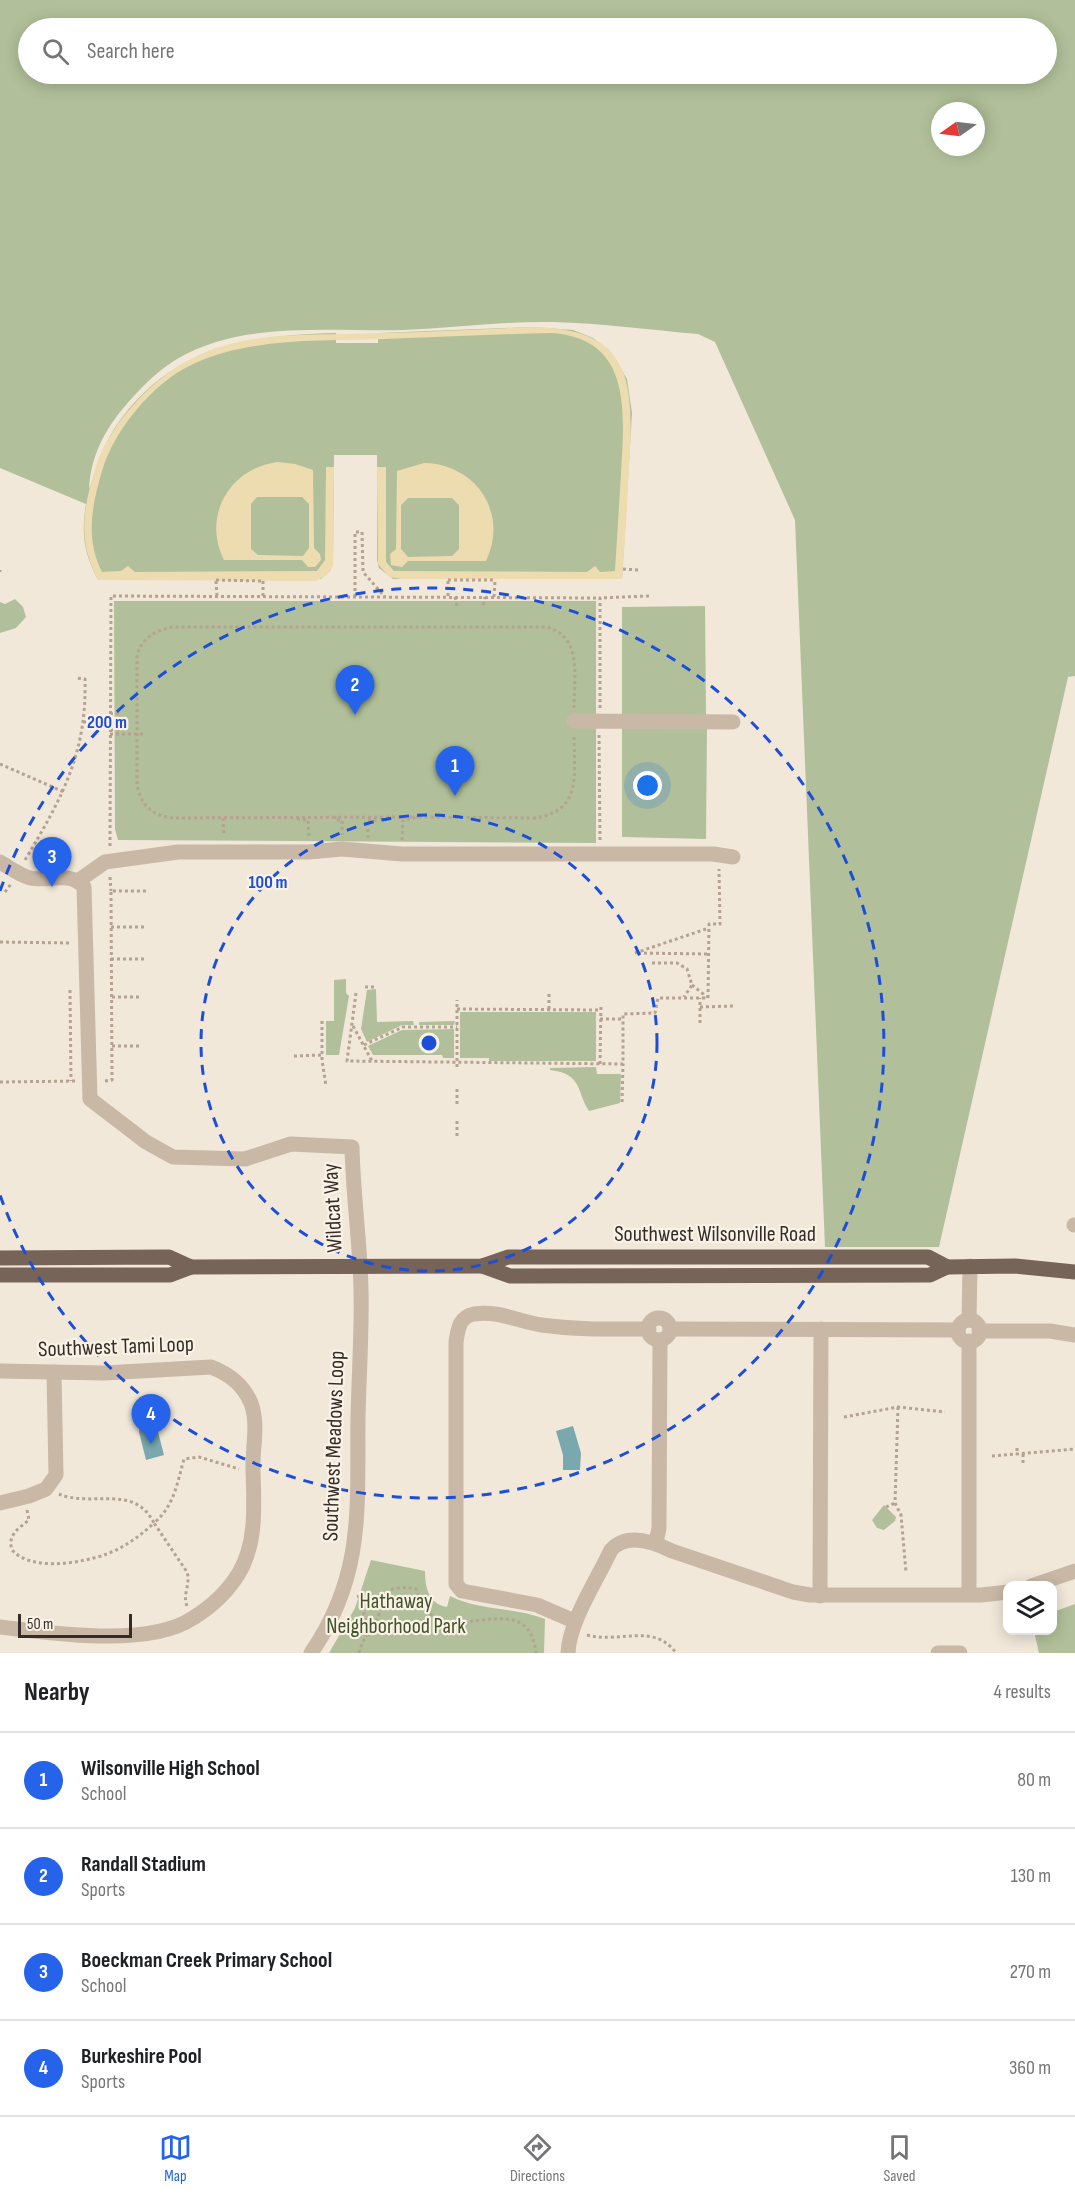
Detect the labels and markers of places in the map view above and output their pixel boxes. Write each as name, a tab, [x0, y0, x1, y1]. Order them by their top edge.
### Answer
pin: 2	[336, 666, 374, 715]
pin: 1	[436, 746, 474, 796]
pin: 3	[32, 838, 72, 887]
centre of rings	[419, 1033, 439, 1053]
pin: 4	[132, 1394, 170, 1444]

